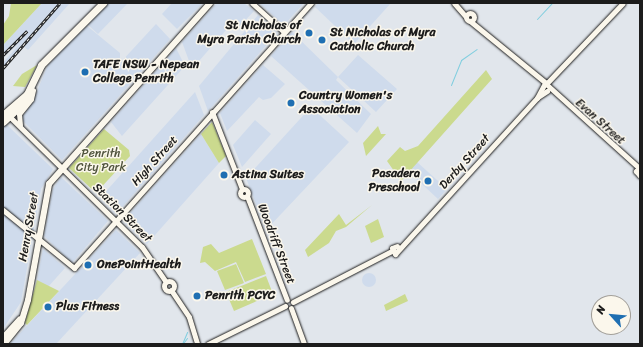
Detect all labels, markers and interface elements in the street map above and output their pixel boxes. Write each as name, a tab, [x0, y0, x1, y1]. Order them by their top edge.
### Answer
place label: St Nicholas of Myra Parish Church	[197, 19, 301, 47]
place label: St Nicholas of Myra Catholic Church	[330, 26, 435, 54]
marker: St Nicholas of Myra Parish Church	[304, 28, 314, 38]
marker: St Nicholas of Myra Catholic Church	[317, 35, 327, 45]
place label: TAFE NSW - Nepean College Penrith	[93, 58, 199, 86]
marker: TAFE NSW - Nepean College Penrith	[80, 67, 90, 77]
place label: Country Women's Association	[299, 89, 392, 117]
street label: Evan Street	[572, 96, 628, 148]
marker: Country Women's Association	[286, 98, 296, 108]
street label: Derby Street	[437, 132, 493, 192]
street label: High Street	[129, 133, 181, 189]
park label: Penrith City Park	[76, 147, 126, 175]
place label: Pasadera Preschool	[368, 167, 420, 195]
place label: Astina Suites	[232, 168, 303, 182]
marker: Astina Suites	[219, 170, 229, 180]
marker: Pasadera Preschool	[423, 176, 433, 186]
street label: Station Street	[89, 180, 155, 246]
street label: Henry Street	[16, 191, 42, 263]
street label: Woodriff Street	[254, 202, 298, 286]
place label: OnePointHealth	[97, 258, 181, 272]
marker: OnePointHealth	[82, 259, 94, 271]
place label: Penrith PCYC	[205, 289, 275, 303]
marker: Penrith PCYC	[192, 291, 202, 301]
north arrow	[591, 295, 631, 335]
place label: Plus Fitness	[56, 300, 120, 314]
marker: Plus Fitness	[43, 302, 53, 312]
text: N	[591, 302, 611, 317]

